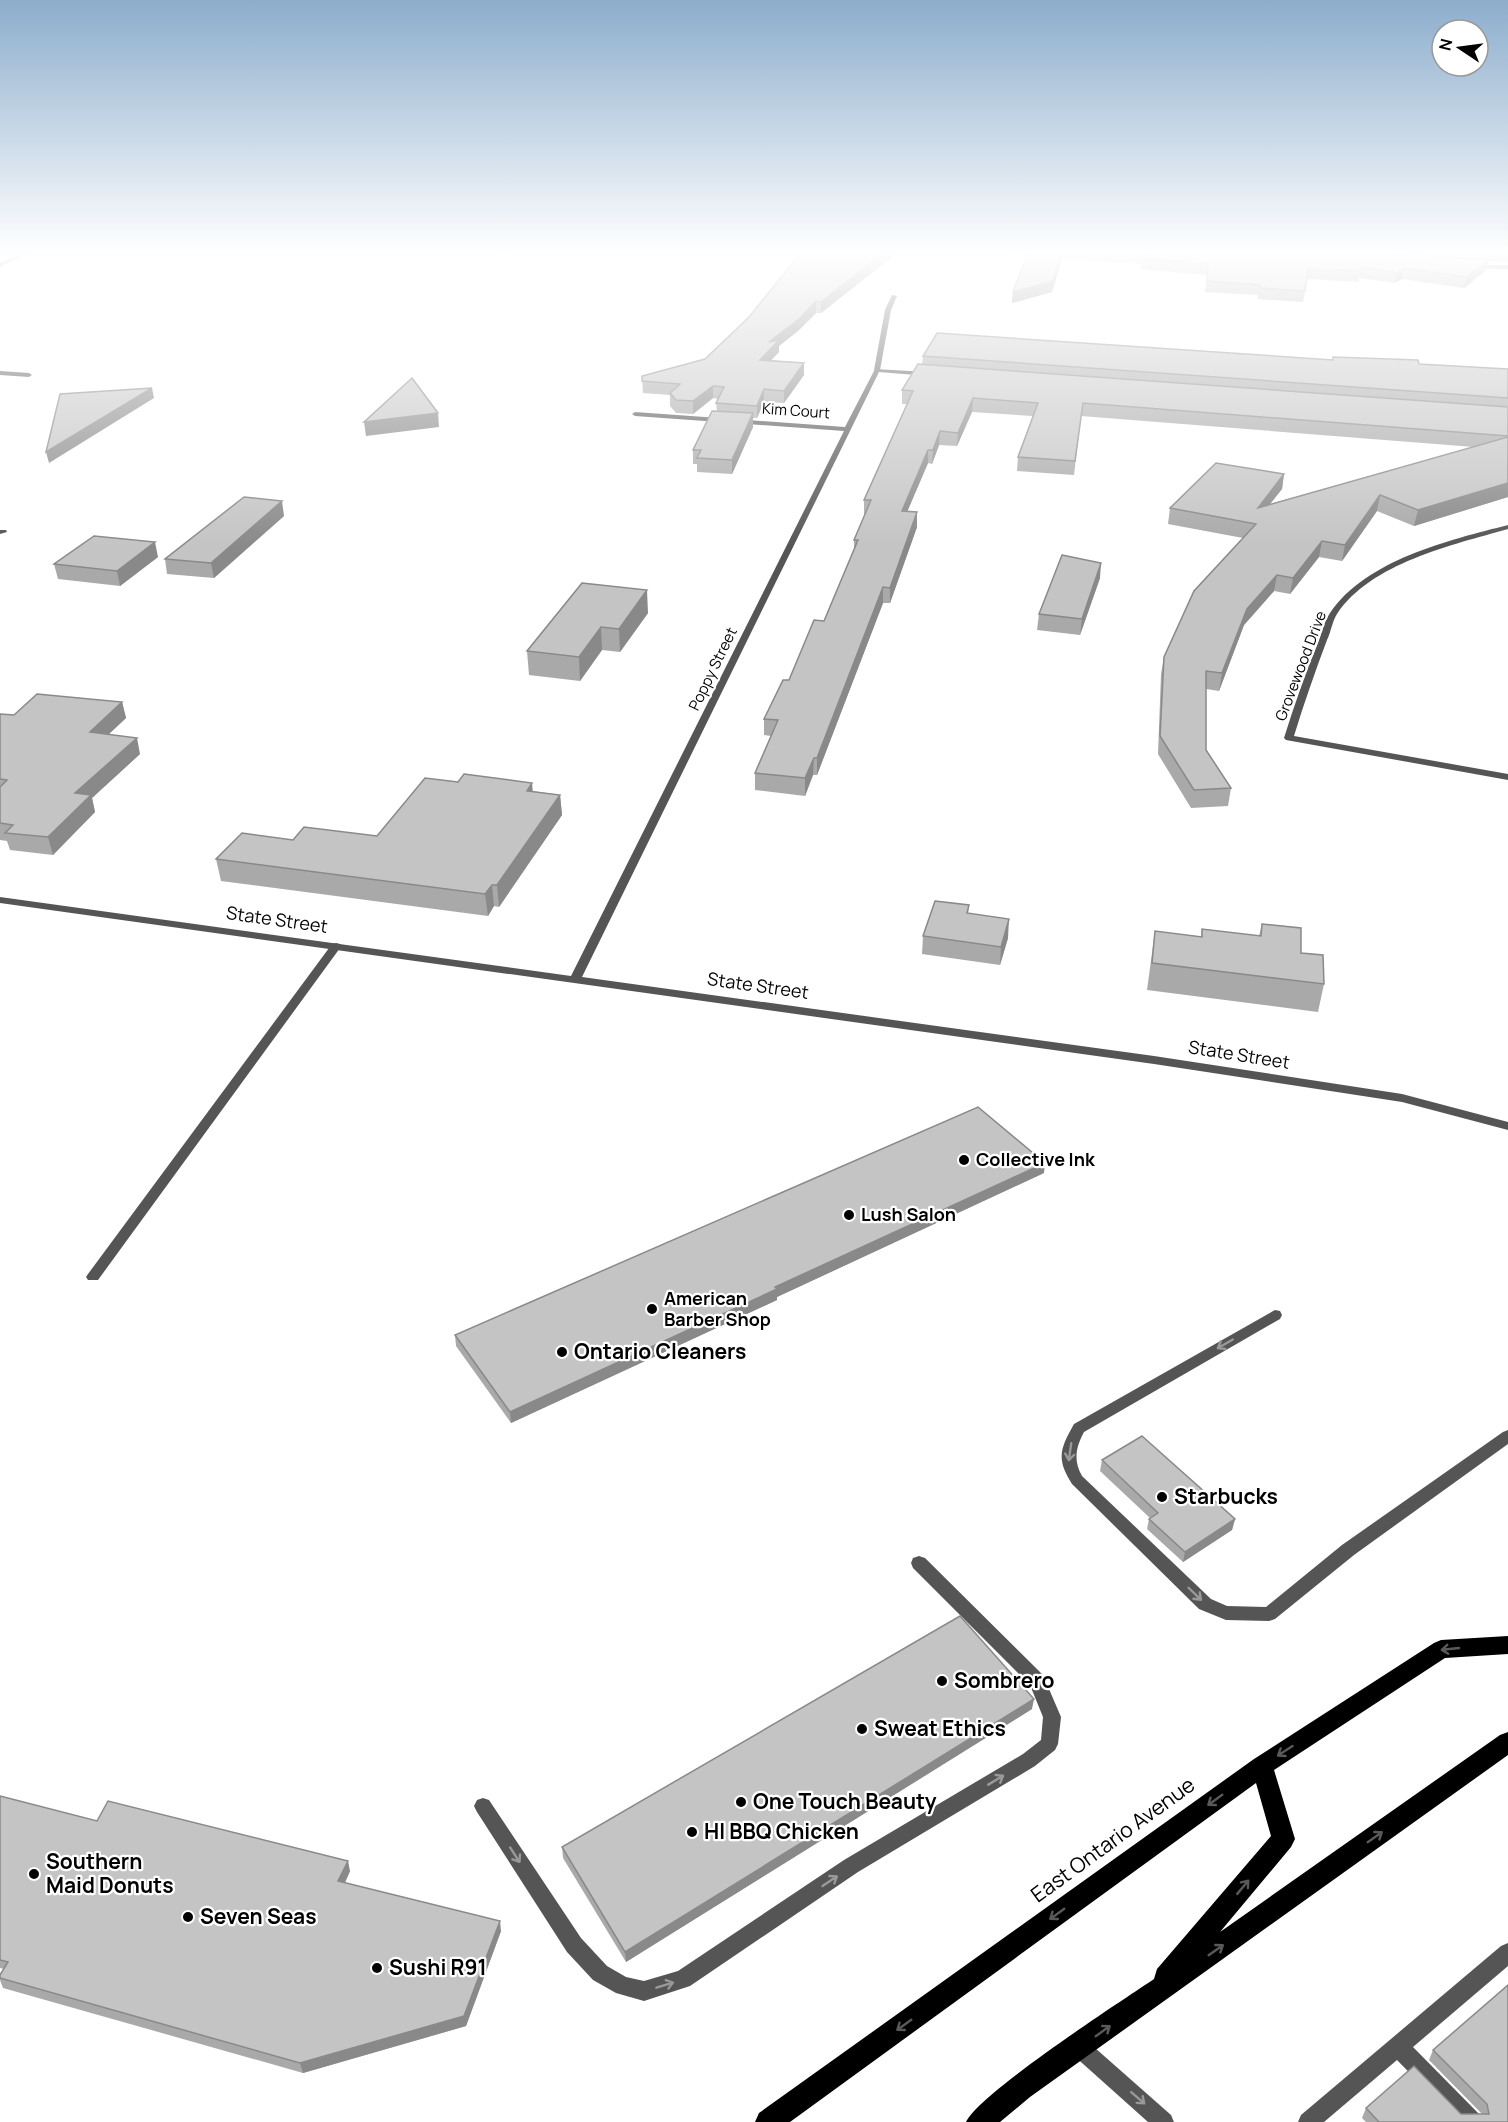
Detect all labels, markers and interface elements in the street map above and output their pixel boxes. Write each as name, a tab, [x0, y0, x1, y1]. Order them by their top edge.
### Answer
north arrow	[1430, 18, 1490, 78]
text: N	[1433, 37, 1457, 53]
street label: Kim Court	[761, 398, 831, 423]
street label: Grovewood Drive	[1270, 608, 1331, 724]
street label: Poppy Street	[683, 624, 742, 714]
street label: State Street	[225, 900, 329, 938]
street label: State Street	[706, 966, 810, 1004]
street label: State Street	[1187, 1034, 1291, 1074]
place label: Collective Ink	[976, 1147, 1096, 1171]
marker: Collective Ink	[957, 1153, 971, 1167]
place label: Lush Salon	[861, 1202, 956, 1226]
marker: Lush Salon	[842, 1208, 856, 1222]
place label: American Barber Shop	[664, 1286, 771, 1331]
marker: American Barber Shop	[645, 1302, 659, 1316]
place label: Ontario Cleaners	[574, 1337, 746, 1365]
one-way arrow	[1217, 1338, 1234, 1350]
marker: Ontario Cleaners	[555, 1345, 569, 1359]
one-way arrow	[1064, 1442, 1075, 1462]
place label: Starbucks	[1174, 1482, 1278, 1510]
marker: Starbucks	[1155, 1490, 1169, 1504]
one-way arrow	[1188, 1587, 1203, 1602]
one-way arrow	[1440, 1644, 1460, 1655]
place label: Sombrero	[954, 1666, 1055, 1694]
marker: Sombrero	[935, 1674, 949, 1688]
place label: Sweat Ethics	[874, 1714, 1006, 1742]
marker: Sweat Ethics	[855, 1722, 869, 1736]
one-way arrow	[1277, 1745, 1294, 1757]
street label: East Ontario Avenue	[1025, 1770, 1200, 1908]
one-way arrow	[987, 1773, 1004, 1785]
place label: One Touch Beauty	[753, 1787, 937, 1815]
one-way arrow	[1207, 1794, 1223, 1806]
marker: One Touch Beauty	[734, 1795, 748, 1809]
place label: HI BBQ Chicken	[704, 1817, 859, 1845]
marker: HI BBQ Chicken	[685, 1825, 699, 1839]
one-way arrow	[1366, 1831, 1382, 1843]
one-way arrow	[510, 1846, 522, 1863]
place label: Southern Maid Donuts	[46, 1847, 174, 1899]
marker: Southern Maid Donuts	[27, 1867, 41, 1881]
one-way arrow	[821, 1875, 837, 1887]
one-way arrow	[1236, 1880, 1250, 1895]
place label: Seven Seas	[200, 1902, 317, 1930]
one-way arrow	[1049, 1908, 1065, 1920]
marker: Seven Seas	[181, 1910, 195, 1924]
one-way arrow	[1207, 1944, 1223, 1956]
place label: Sushi R91	[389, 1953, 487, 1981]
marker: Sushi R91	[370, 1961, 384, 1975]
one-way arrow	[655, 1979, 674, 1990]
one-way arrow	[896, 2019, 912, 2031]
one-way arrow	[1094, 2024, 1110, 2037]
one-way arrow	[1130, 2092, 1146, 2105]

